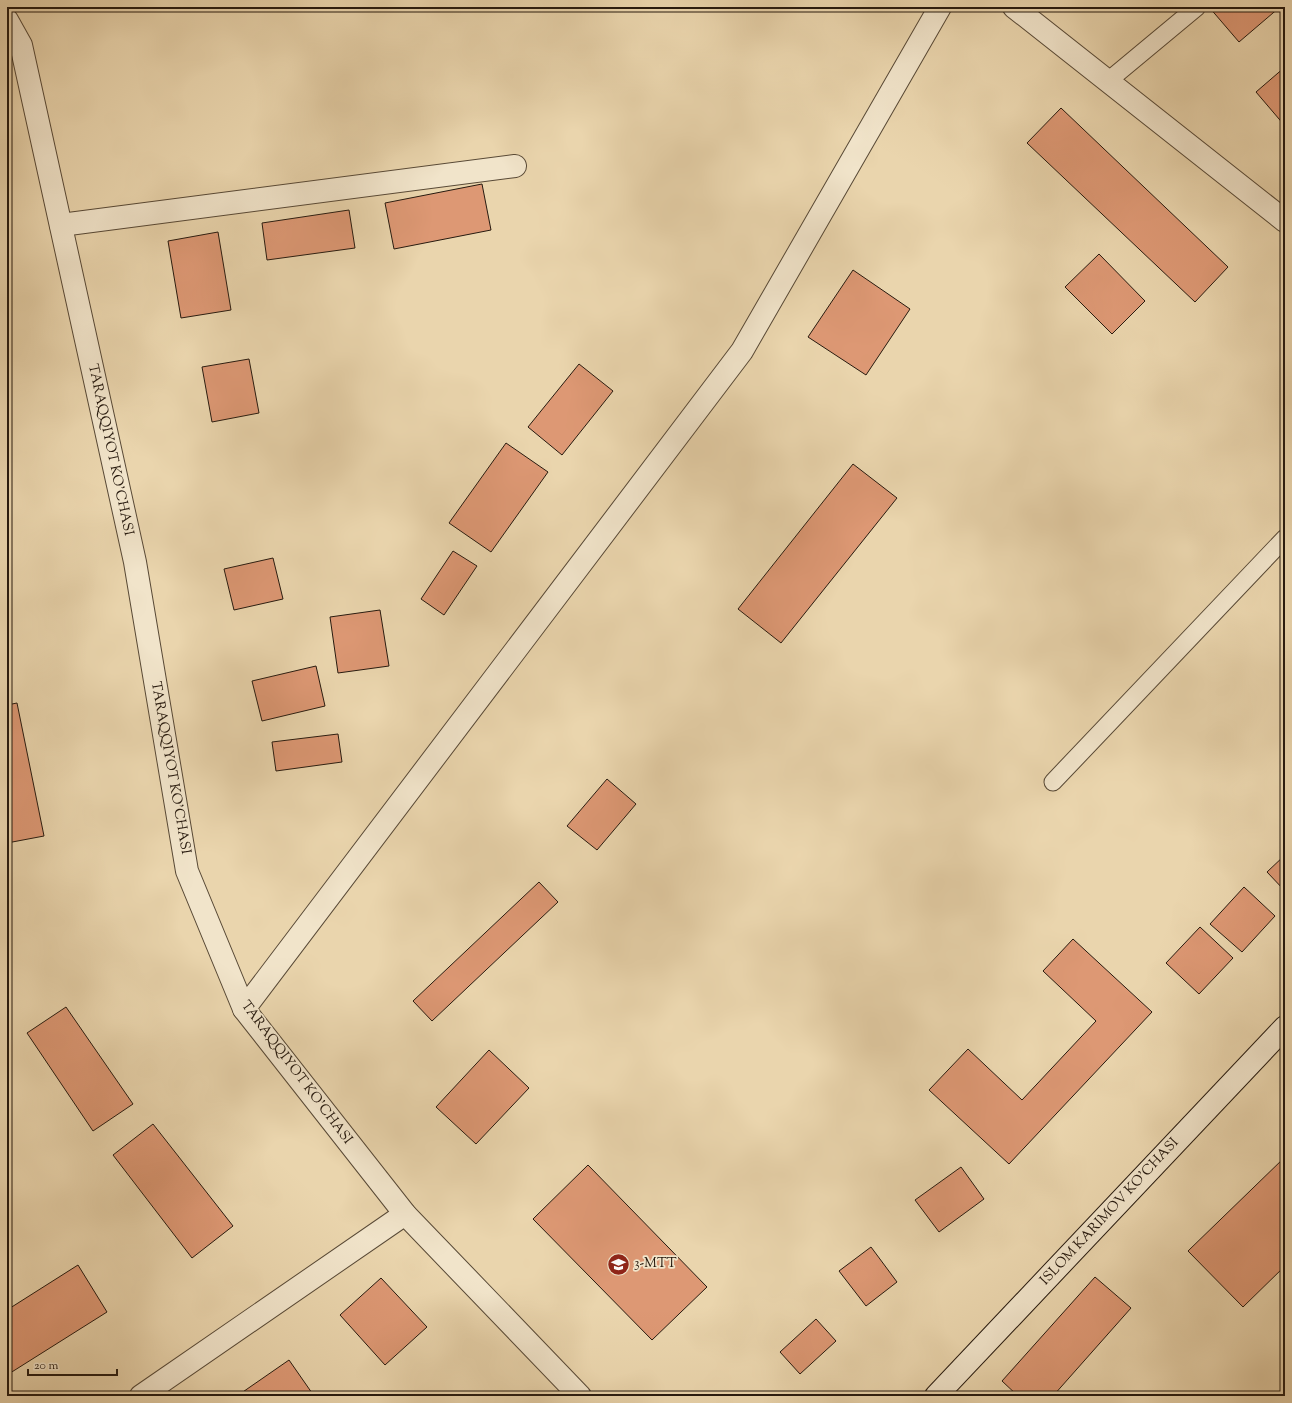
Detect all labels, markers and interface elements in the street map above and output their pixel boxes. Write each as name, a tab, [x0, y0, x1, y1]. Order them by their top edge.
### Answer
street label: TARAQQIYOT KO'CHASI	[82, 362, 138, 538]
street label: TARAQQIYOT KO'CHASI	[145, 680, 195, 856]
street label: TARAQQIYOT KO'CHASI	[235, 997, 357, 1149]
street label: ISLOM KARIMOV KO'CHASI	[1036, 1133, 1184, 1290]
school or university icon: 3-MTT	[605, 1251, 631, 1277]
place label: 3-MTT	[634, 1254, 677, 1274]
scale bar	[28, 1351, 117, 1377]
text: 20 m	[34, 1357, 59, 1375]

